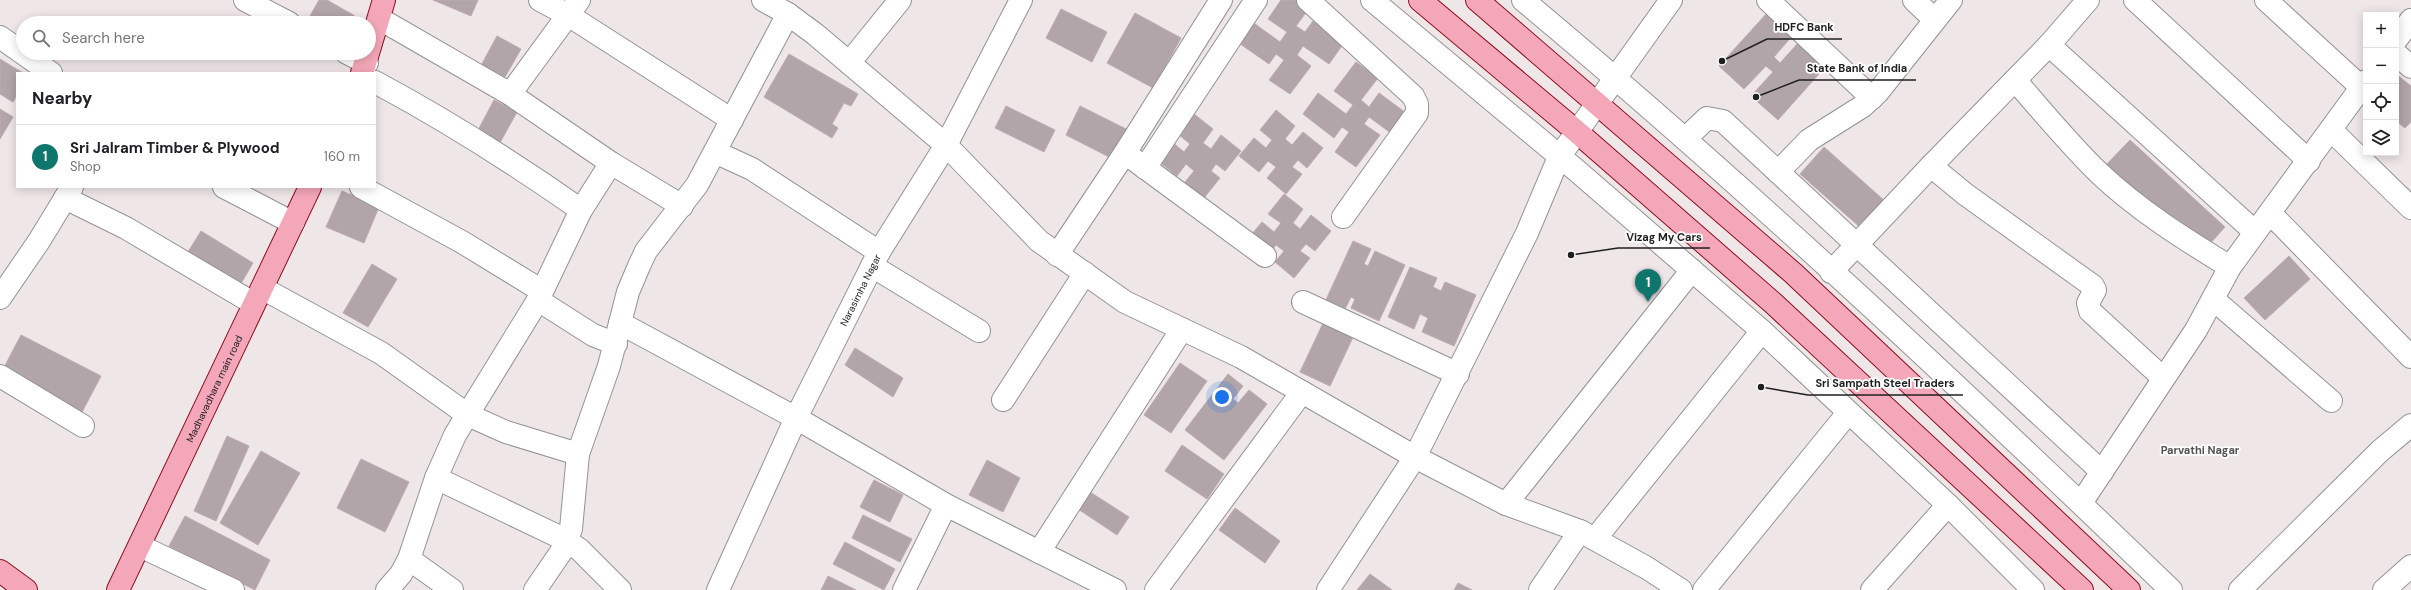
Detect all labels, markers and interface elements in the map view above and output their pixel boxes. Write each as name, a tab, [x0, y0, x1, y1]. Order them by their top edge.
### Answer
map controls	[2363, 12, 2399, 156]
button: +	[2363, 12, 2399, 48]
search box	[16, 16, 376, 60]
callout: HDFC Bank	[1767, 16, 1842, 39]
text: HDFC Bank	[1774, 20, 1834, 34]
icon: search	[30, 27, 52, 49]
text: Search here	[62, 28, 145, 48]
button: −	[2363, 48, 2399, 84]
callout: State Bank of India	[1799, 57, 1916, 80]
text: State Bank of India	[1807, 61, 1907, 75]
button: locate	[2363, 84, 2399, 120]
text: Nearby	[32, 87, 92, 109]
button: layers	[2363, 120, 2399, 156]
text: Sri Jalram Timber & Plywood	[70, 138, 280, 158]
text: 1	[43, 148, 47, 165]
text: 160 m	[324, 148, 360, 165]
text: Shop	[70, 158, 101, 175]
callout: Vizag My Cars	[1618, 225, 1710, 248]
text: Vizag My Cars	[1626, 230, 1702, 244]
street label: Narasimha Nagar	[837, 252, 884, 328]
pin: 1	[1635, 269, 1661, 302]
street label: Madhavadhara main road	[183, 333, 245, 444]
callout: Sri Sampath Steel Traders	[1808, 372, 1963, 395]
text: Sri Sampath Steel Traders	[1815, 376, 1955, 390]
your location	[1212, 387, 1232, 407]
district label: Parvathi Nagar	[2161, 443, 2240, 457]

